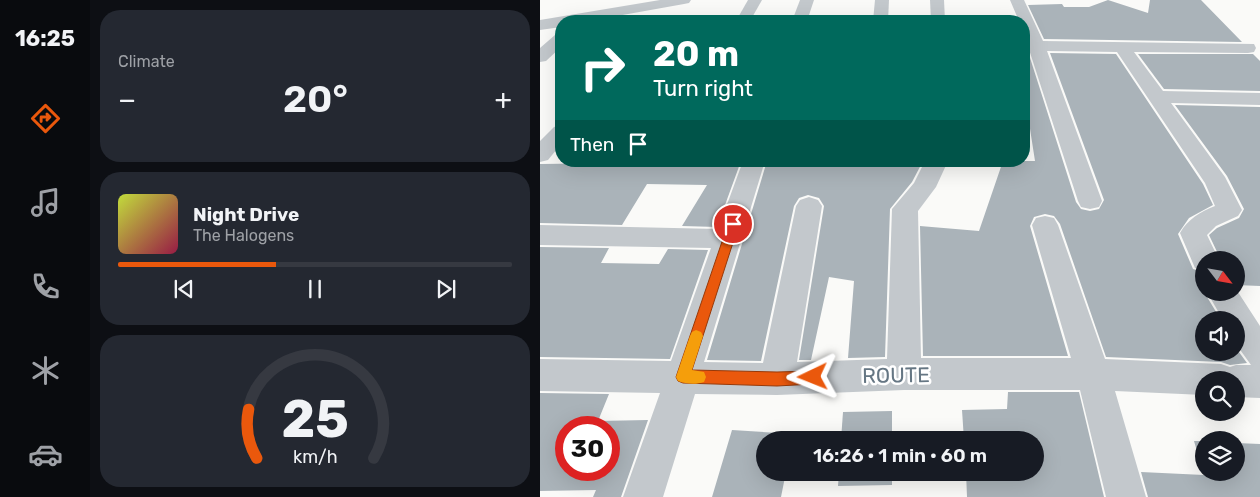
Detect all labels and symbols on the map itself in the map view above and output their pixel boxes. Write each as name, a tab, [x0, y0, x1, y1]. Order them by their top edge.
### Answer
pin	[712, 203, 754, 245]
north arrow	[1195, 251, 1245, 301]
position arrow	[786, 350, 838, 402]
street label: ROUTE	[862, 362, 930, 388]
speed limit sign: 30	[555, 416, 620, 481]

